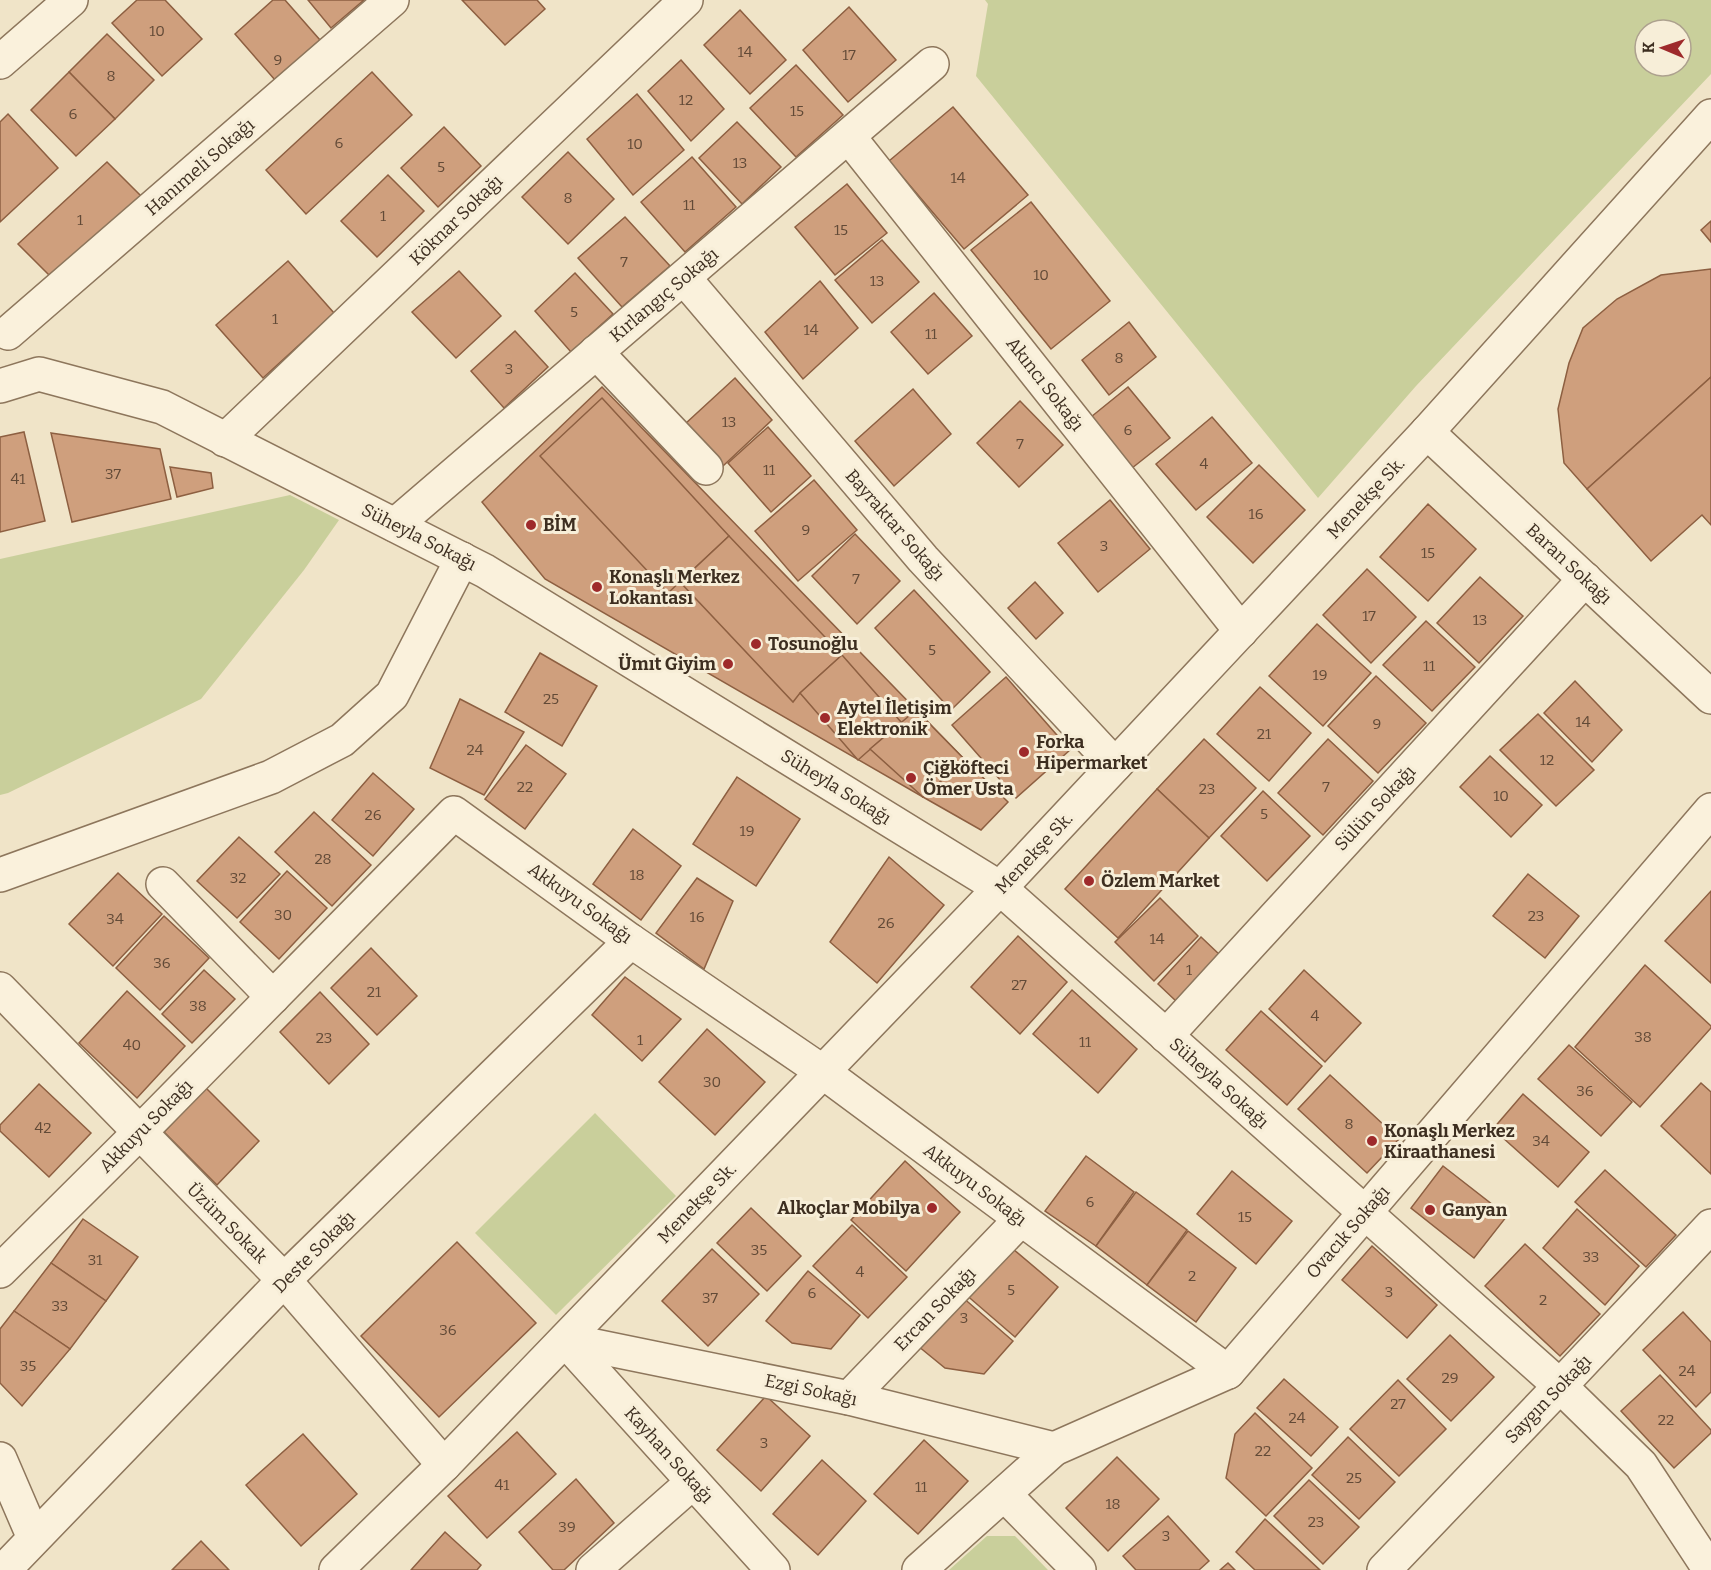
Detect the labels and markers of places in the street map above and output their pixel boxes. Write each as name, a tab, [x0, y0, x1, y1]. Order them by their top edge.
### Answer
place label: BİM	[543, 514, 577, 536]
marker: BİM	[524, 518, 538, 532]
place label: Konaşlı Merkez Lokantası	[609, 566, 740, 609]
marker: Konaşlı Merkez Lokantası	[590, 580, 604, 594]
place label: Tosunoğlu	[768, 633, 859, 655]
marker: Tosunoğlu	[749, 637, 763, 651]
place label: Ümıt Giyim	[618, 653, 716, 675]
marker: Ümıt Giyim	[721, 657, 735, 671]
place label: Aytel İletişim Elektronik	[837, 697, 952, 740]
marker: Aytel İletişim Elektronik	[818, 711, 832, 725]
place label: Forka Hipermarket	[1036, 731, 1148, 774]
marker: Forka Hipermarket	[1017, 745, 1031, 759]
place label: Çiğköfteci Ömer Usta	[923, 757, 1014, 800]
marker: Çiğköfteci Ömer Usta	[904, 771, 918, 785]
place label: Özlem Market	[1101, 870, 1220, 892]
marker: Özlem Market	[1082, 874, 1096, 888]
place label: Konaşlı Merkez Kiraathanesi	[1384, 1120, 1515, 1163]
marker: Konaşlı Merkez Kiraathanesi	[1365, 1134, 1379, 1148]
place label: Alkoçlar Mobilya	[777, 1197, 920, 1219]
place label: Ganyan	[1442, 1199, 1508, 1221]
marker: Alkoçlar Mobilya	[925, 1201, 939, 1215]
marker: Ganyan	[1423, 1203, 1437, 1217]

